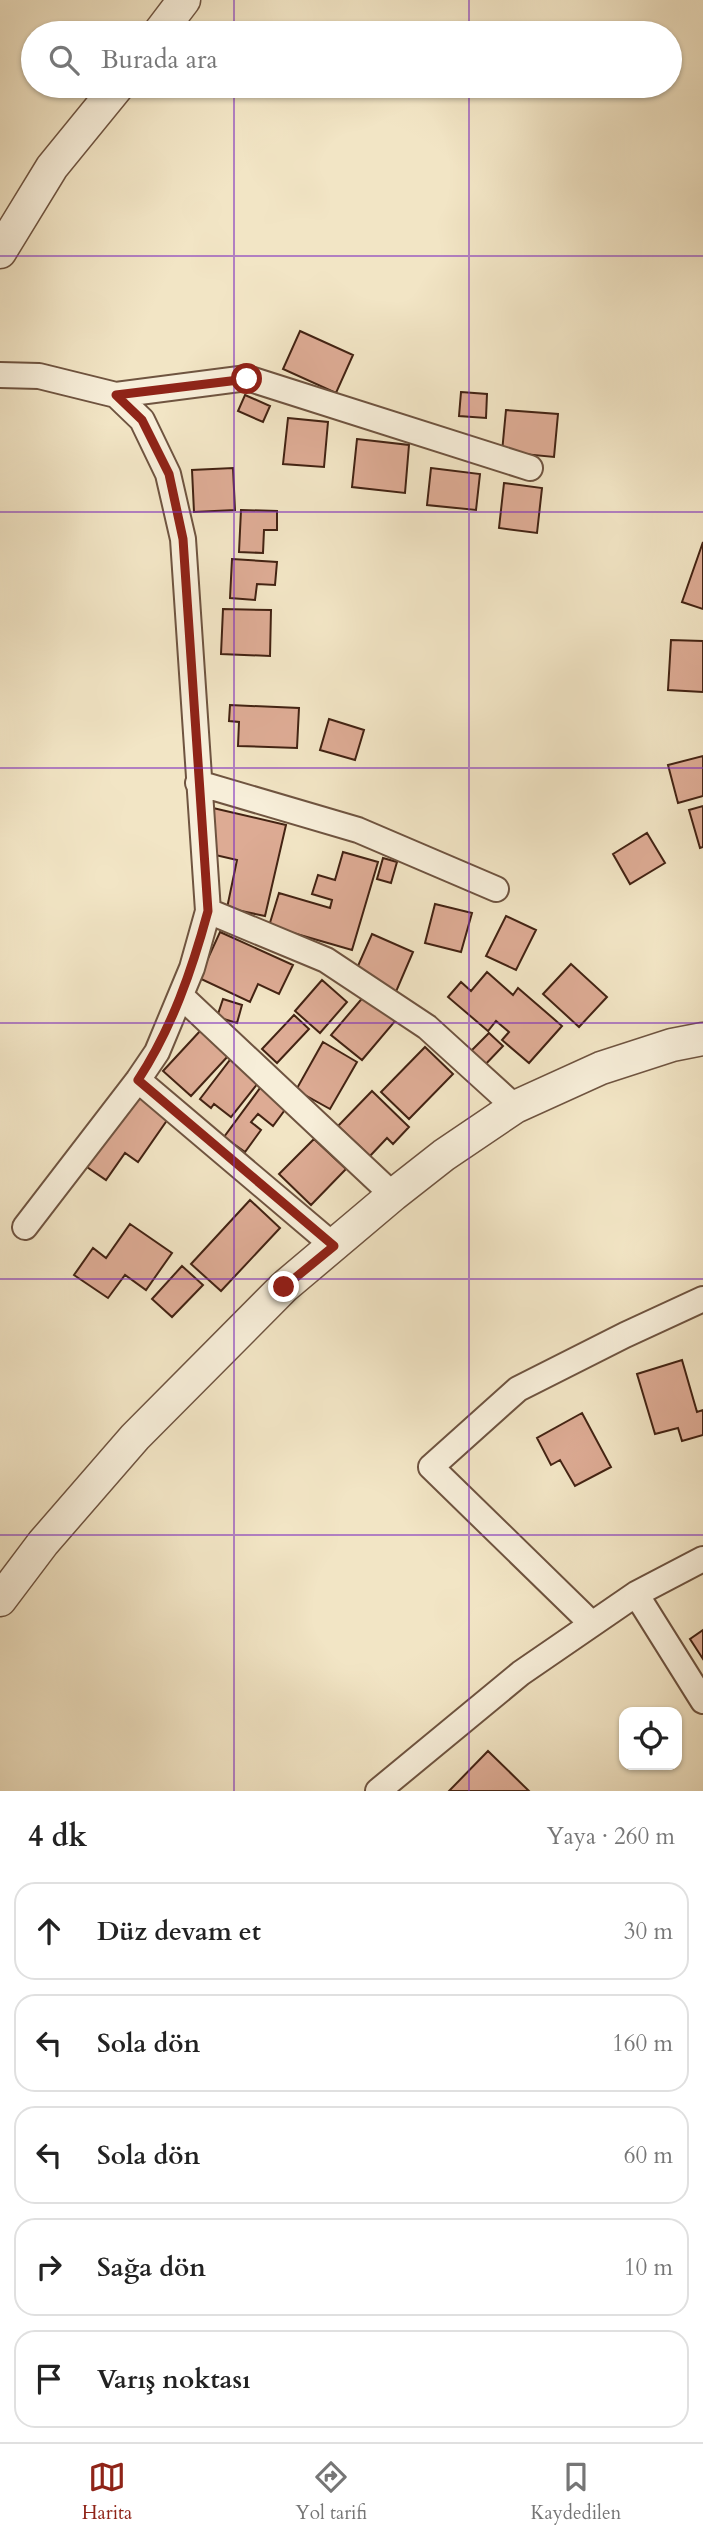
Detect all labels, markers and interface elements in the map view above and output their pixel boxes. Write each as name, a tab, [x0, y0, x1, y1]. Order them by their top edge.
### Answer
search box	[21, 21, 682, 98]
icon: search	[45, 41, 83, 79]
text: Burada ara	[101, 42, 218, 77]
route start	[231, 363, 262, 394]
route end	[268, 1271, 299, 1302]
map controls	[619, 1707, 682, 1770]
button: locate	[619, 1707, 682, 1770]
text: 4 dk	[28, 1816, 87, 1857]
text: Yaya · 260 m	[547, 1821, 675, 1852]
icon: ahead	[30, 1912, 68, 1950]
text: Düz devam et	[97, 1914, 261, 1949]
text: 30 m	[624, 1916, 673, 1947]
icon: left	[30, 2024, 68, 2062]
text: Sola dön	[97, 2026, 200, 2061]
text: 160 m	[612, 2028, 673, 2059]
icon: left	[30, 2136, 68, 2174]
text: Sola dön	[97, 2138, 200, 2173]
text: 60 m	[624, 2140, 673, 2171]
icon: right	[30, 2248, 68, 2286]
text: Sağa dön	[97, 2250, 206, 2285]
text: 10 m	[624, 2252, 673, 2283]
icon: arrive	[30, 2360, 68, 2398]
text: Varış noktası	[97, 2362, 250, 2397]
tab: Harita	[82, 2458, 132, 2526]
tab: Yol tarifi	[296, 2458, 367, 2526]
tab: Kaydedilen	[530, 2458, 621, 2526]

